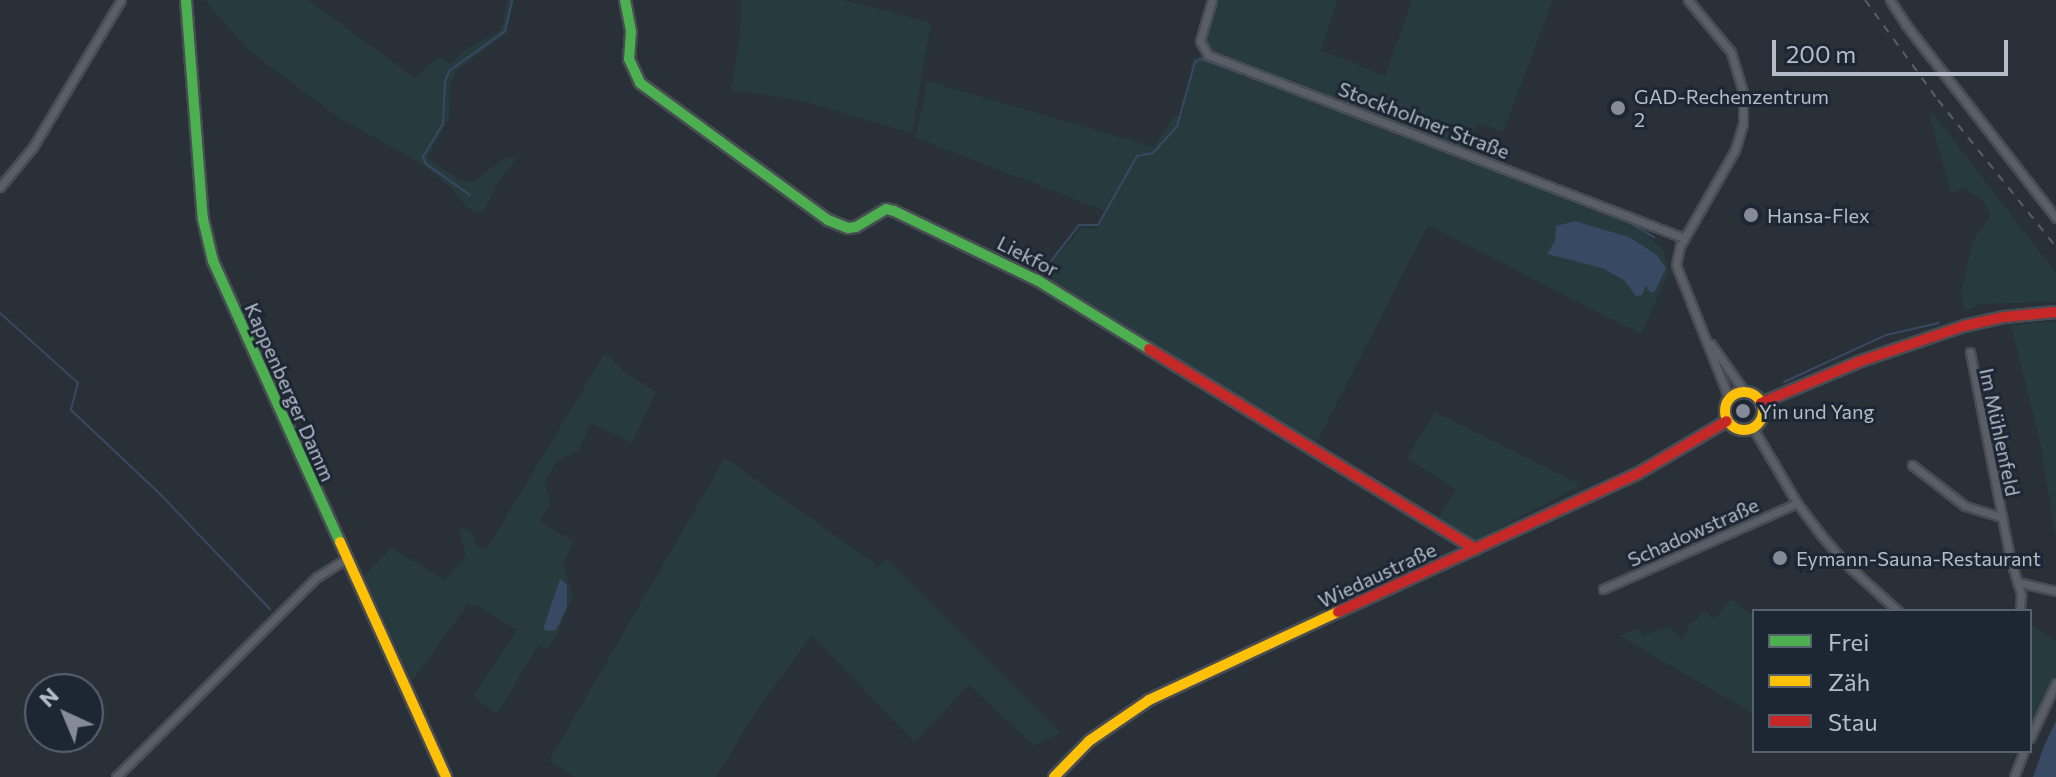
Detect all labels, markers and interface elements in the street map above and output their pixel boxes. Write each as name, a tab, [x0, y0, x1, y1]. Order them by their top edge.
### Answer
scale bar	[1776, 24, 2012, 74]
text: 200 m	[1786, 39, 1856, 68]
street label: Stockholmer Straße	[1335, 76, 1513, 164]
place label: GAD-Rechenzentrum 2	[1634, 84, 1829, 131]
marker: GAD-Rechenzentrum 2	[1609, 99, 1627, 117]
place label: Hansa-Flex	[1767, 203, 1870, 227]
marker: Hansa-Flex	[1742, 206, 1760, 224]
street label: Liekfor	[993, 230, 1063, 282]
street label: Kappenberger Damm	[240, 299, 340, 485]
street label: Im Mühlenfeld	[1975, 366, 2025, 498]
place label: Yin und Yang	[1759, 399, 1874, 423]
marker: Yin und Yang	[1734, 402, 1752, 420]
street label: Schadowstraße	[1624, 492, 1762, 572]
street label: Wiedaustraße	[1314, 537, 1440, 613]
place label: Eymann-Sauna-Restaurant	[1796, 546, 2041, 570]
marker: Eymann-Sauna-Restaurant	[1771, 549, 1789, 567]
legend	[1752, 609, 2032, 753]
text: Frei	[1828, 627, 1869, 656]
text: Zäh	[1828, 667, 1870, 696]
north arrow	[24, 673, 104, 753]
text: N	[33, 681, 64, 712]
text: Stau	[1828, 707, 1878, 736]

